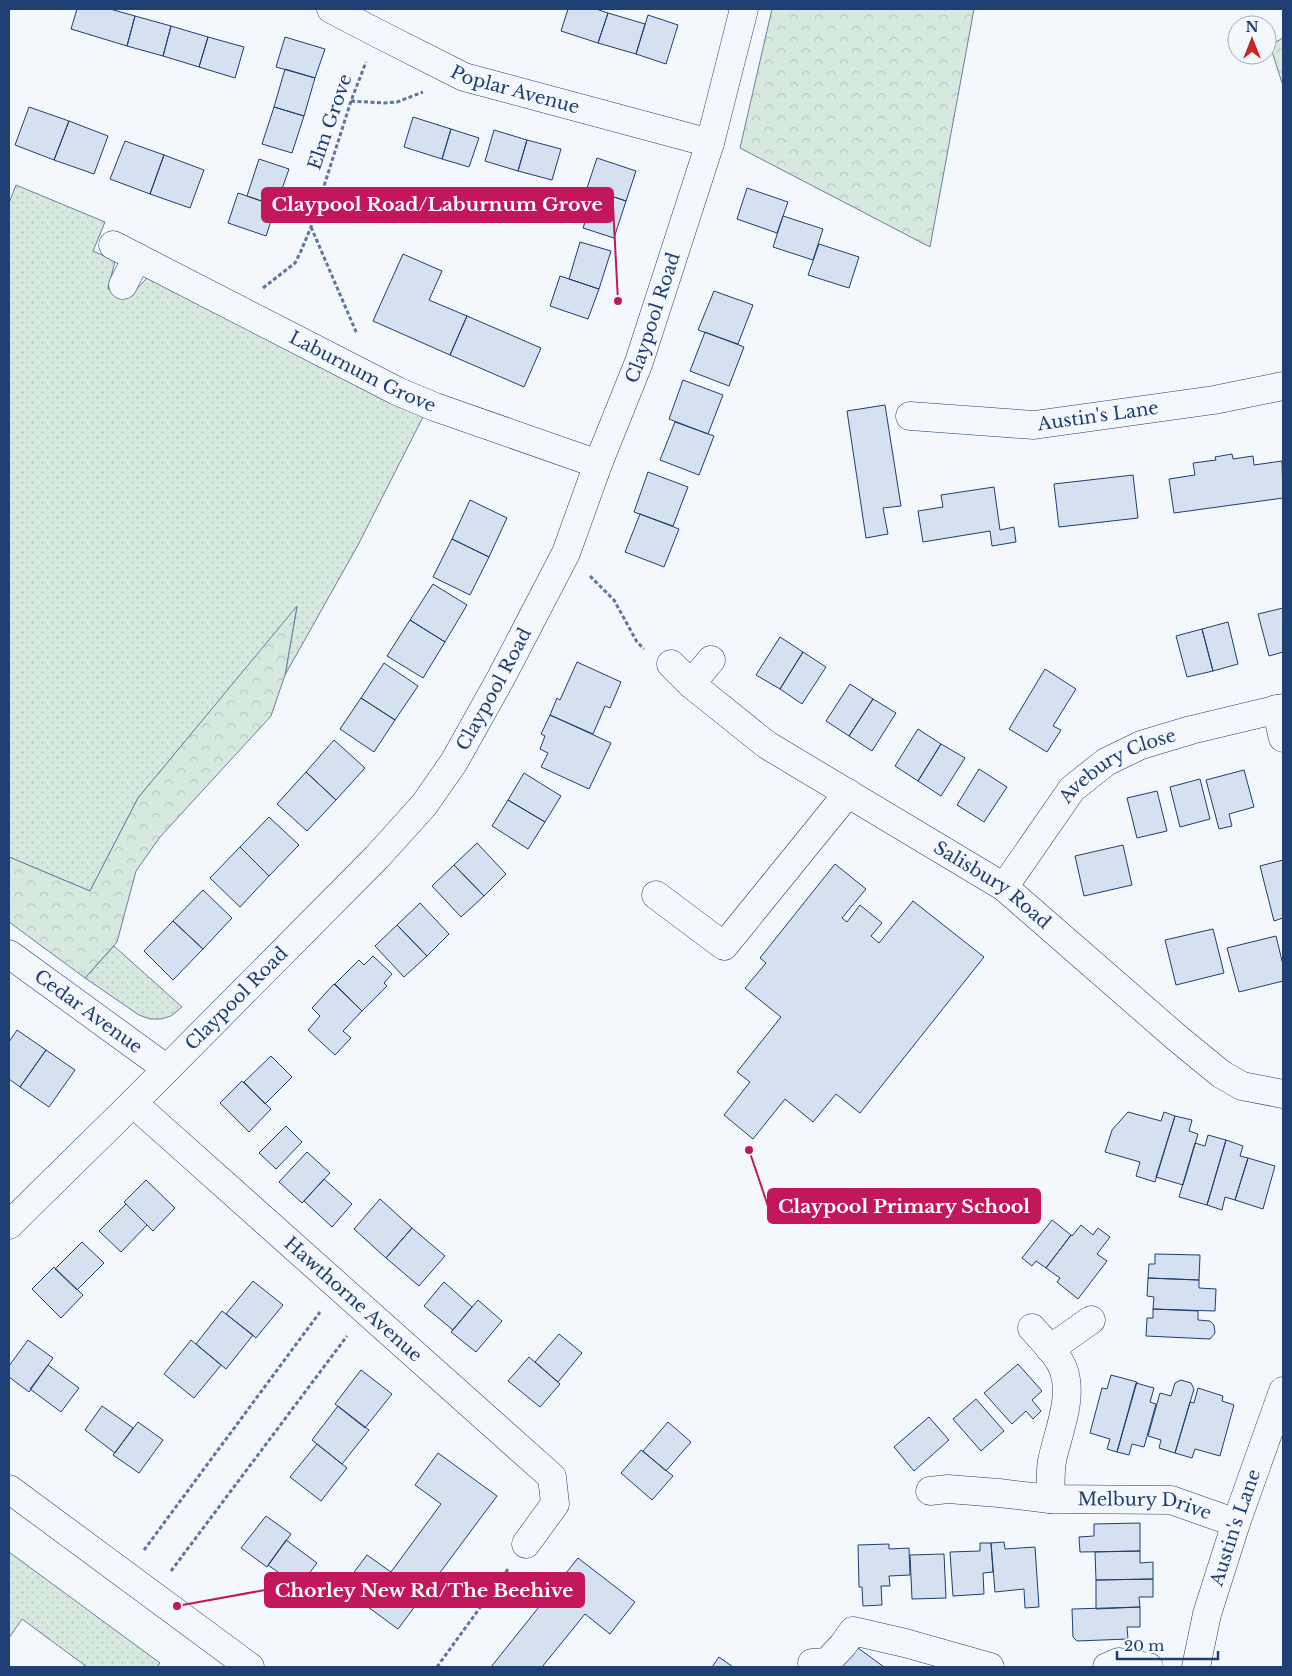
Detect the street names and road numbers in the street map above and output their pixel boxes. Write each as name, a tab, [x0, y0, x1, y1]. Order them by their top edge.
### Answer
street label: Poplar Avenue	[447, 61, 582, 118]
street label: Elm Grove	[303, 71, 357, 173]
street label: Claypool Road	[621, 250, 685, 386]
street label: Laburnum Grove	[285, 326, 439, 417]
street label: Austin's Lane	[1035, 397, 1160, 436]
street label: Claypool Road	[452, 624, 536, 754]
street label: Avebury Close	[1054, 724, 1179, 808]
street label: Salisbury Road	[930, 836, 1055, 934]
street label: Claypool Road	[181, 943, 292, 1055]
street label: Cedar Avenue	[30, 965, 146, 1058]
street label: Hawthorne Avenue	[280, 1232, 426, 1367]
street label: Austin's Lane	[1205, 1466, 1265, 1590]
street label: Melbury Drive	[1078, 1488, 1214, 1524]

